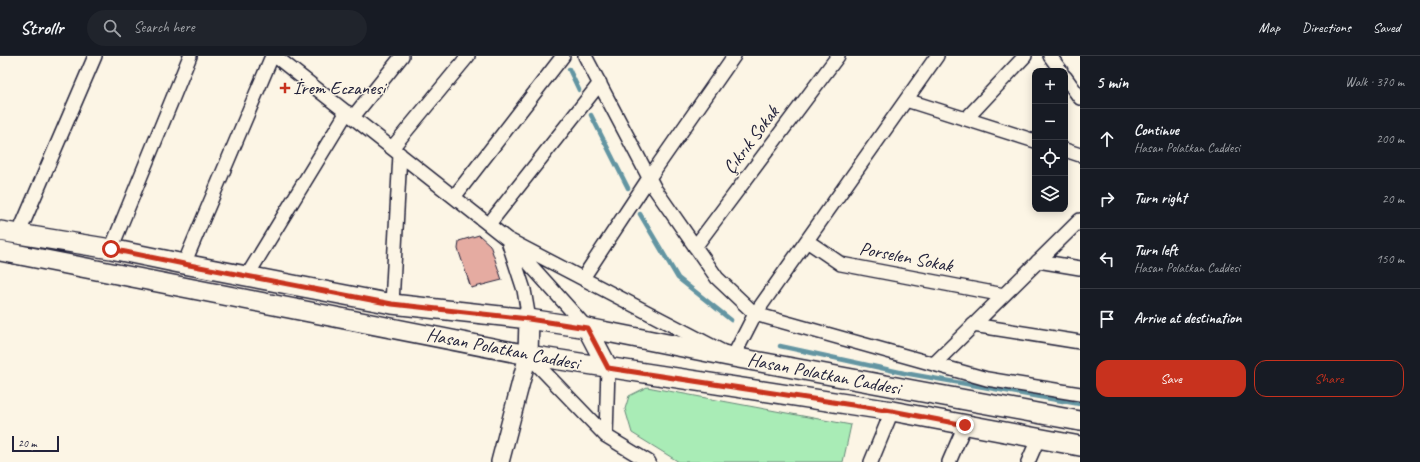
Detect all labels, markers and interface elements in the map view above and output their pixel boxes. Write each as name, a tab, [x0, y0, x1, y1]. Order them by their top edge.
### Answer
search box	[87, 10, 367, 46]
text: Strollr	[20, 16, 63, 40]
icon: search	[101, 17, 123, 39]
text: Search here	[133, 18, 195, 37]
text: Map	[1259, 19, 1280, 36]
text: Directions	[1302, 19, 1351, 36]
text: Saved	[1373, 19, 1400, 36]
map controls	[1032, 68, 1068, 212]
button: +	[1032, 68, 1068, 104]
text: 5 min	[1096, 72, 1128, 93]
text: Walk · 370 m	[1345, 74, 1404, 90]
place label: İrem Eczanesi	[293, 76, 388, 100]
marker: İrem Eczanesi	[280, 83, 290, 93]
street label: Çıkrık Sokak	[718, 100, 786, 179]
button: −	[1032, 104, 1068, 140]
text: Continue	[1134, 121, 1179, 140]
icon: ahead	[1096, 128, 1118, 150]
text: 200 m	[1376, 131, 1404, 147]
button: locate	[1032, 140, 1068, 176]
text: Hasan Polatkan Caddesi	[1134, 140, 1240, 156]
button: layers	[1032, 176, 1068, 212]
icon: right	[1096, 188, 1118, 210]
text: Turn right	[1134, 189, 1187, 208]
text: 20 m	[1382, 191, 1404, 207]
street label: Porselen Sokak	[857, 236, 957, 278]
route start	[102, 240, 120, 258]
text: Turn left	[1134, 241, 1177, 260]
icon: left	[1096, 248, 1118, 270]
text: 150 m	[1376, 251, 1404, 267]
text: Hasan Polatkan Caddesi	[1134, 260, 1240, 276]
icon: arrive	[1096, 308, 1118, 330]
text: Arrive at destination	[1134, 309, 1241, 328]
street label: Hasan Polatkan Caddesi	[425, 322, 584, 376]
street label: Hasan Polatkan Caddesi	[746, 347, 905, 401]
button: Save	[1096, 360, 1246, 397]
button: Share	[1254, 360, 1404, 397]
route end	[956, 416, 974, 434]
scale bar	[12, 434, 59, 453]
text: 20 m	[18, 436, 37, 450]

